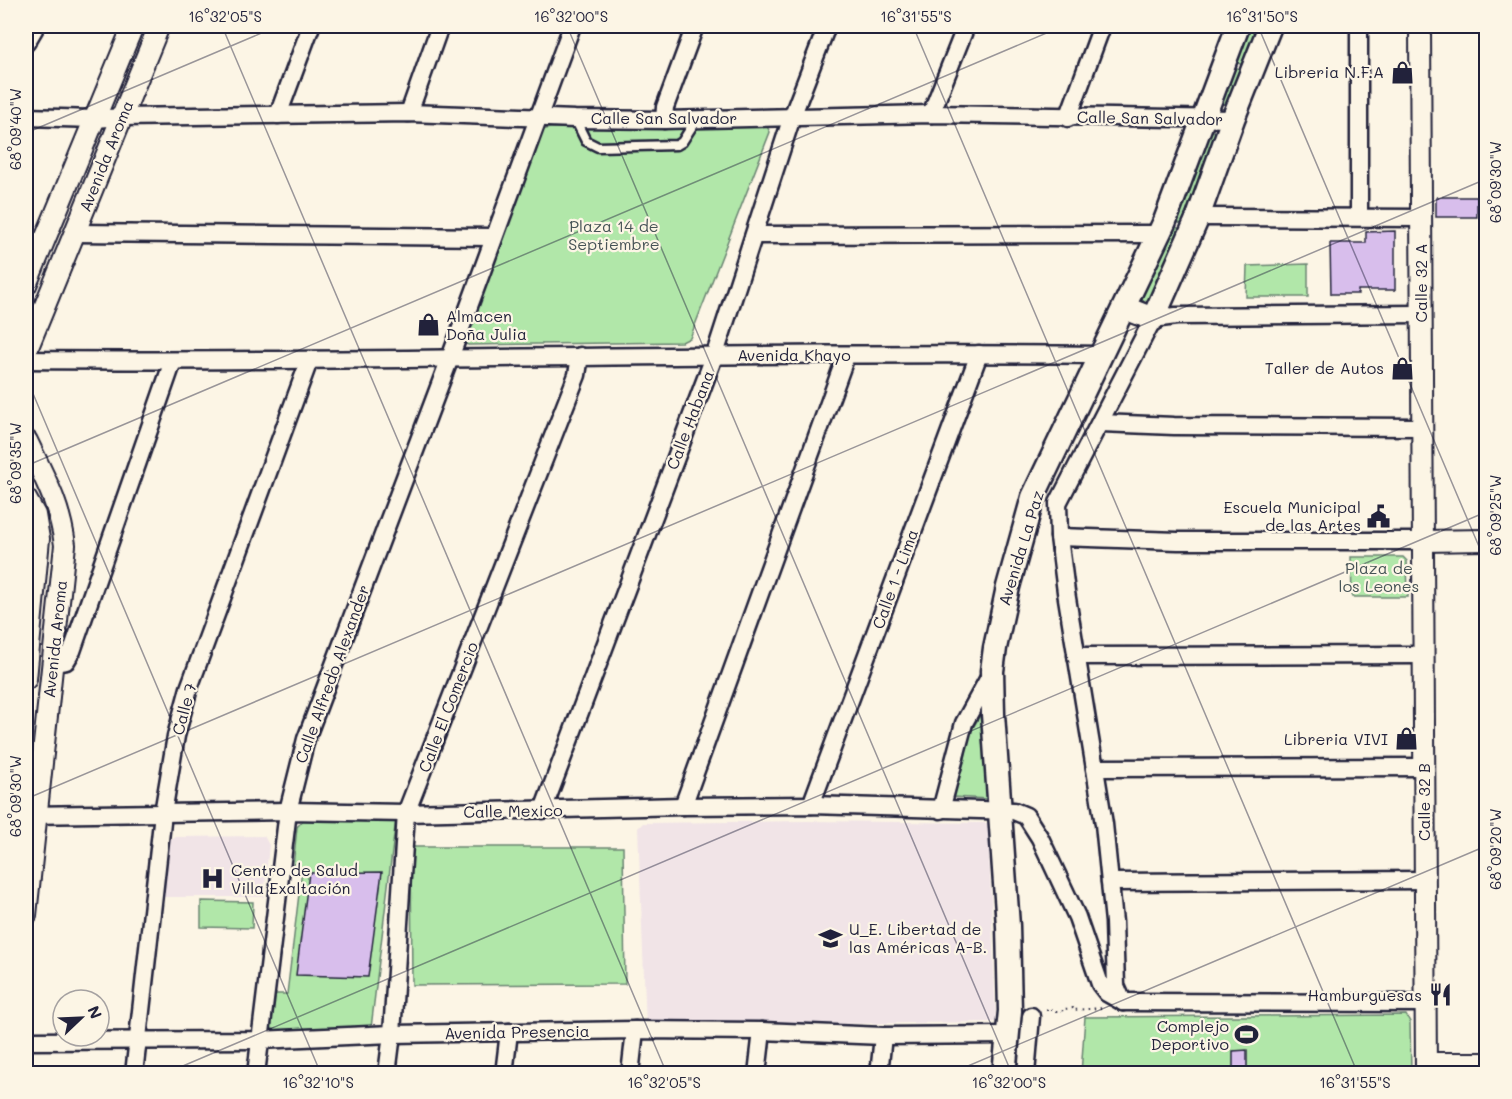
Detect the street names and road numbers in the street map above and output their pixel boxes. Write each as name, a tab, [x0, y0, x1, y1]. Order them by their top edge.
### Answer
street label: Avenida Aroma	[74, 97, 137, 215]
street label: Calle San Salvador	[1077, 106, 1223, 129]
street label: Calle San Salvador	[591, 107, 737, 128]
street label: Calle 32 A	[1410, 244, 1431, 322]
street label: Avenida Khayo	[737, 344, 851, 365]
street label: Calle Habana	[661, 367, 718, 473]
street label: Avenida La Paz	[993, 488, 1048, 608]
street label: Calle 1 - Lima	[867, 526, 922, 632]
street label: Avenida Aroma	[38, 579, 71, 699]
street label: Calle Alfredo Alexander	[289, 582, 374, 766]
street label: Calle El Comercio	[413, 639, 482, 775]
street label: Calle 7	[166, 680, 201, 737]
street label: Calle 32 B	[1413, 763, 1434, 841]
street label: Calle Mexico	[463, 799, 563, 822]
street label: Avenida Presencia	[444, 1020, 590, 1043]

